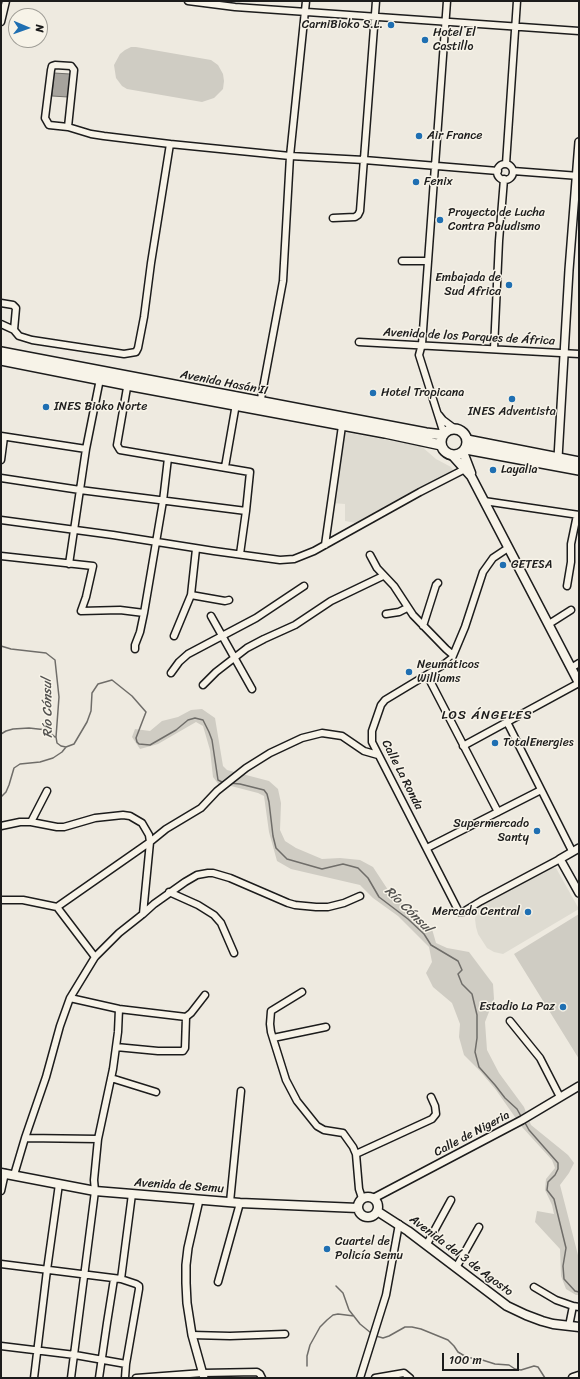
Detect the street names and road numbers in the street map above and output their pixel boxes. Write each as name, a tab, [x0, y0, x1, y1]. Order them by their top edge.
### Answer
street label: Avenida de los Parques de África	[383, 325, 555, 349]
street label: Avenida Hasán II	[179, 367, 269, 399]
street label: Calle La Ronda	[378, 738, 426, 812]
street label: Calle de Nigeria	[432, 1108, 512, 1160]
street label: Avenida de Semu	[134, 1176, 224, 1196]
street label: Avenida del 3 de Agosto	[406, 1212, 516, 1300]

